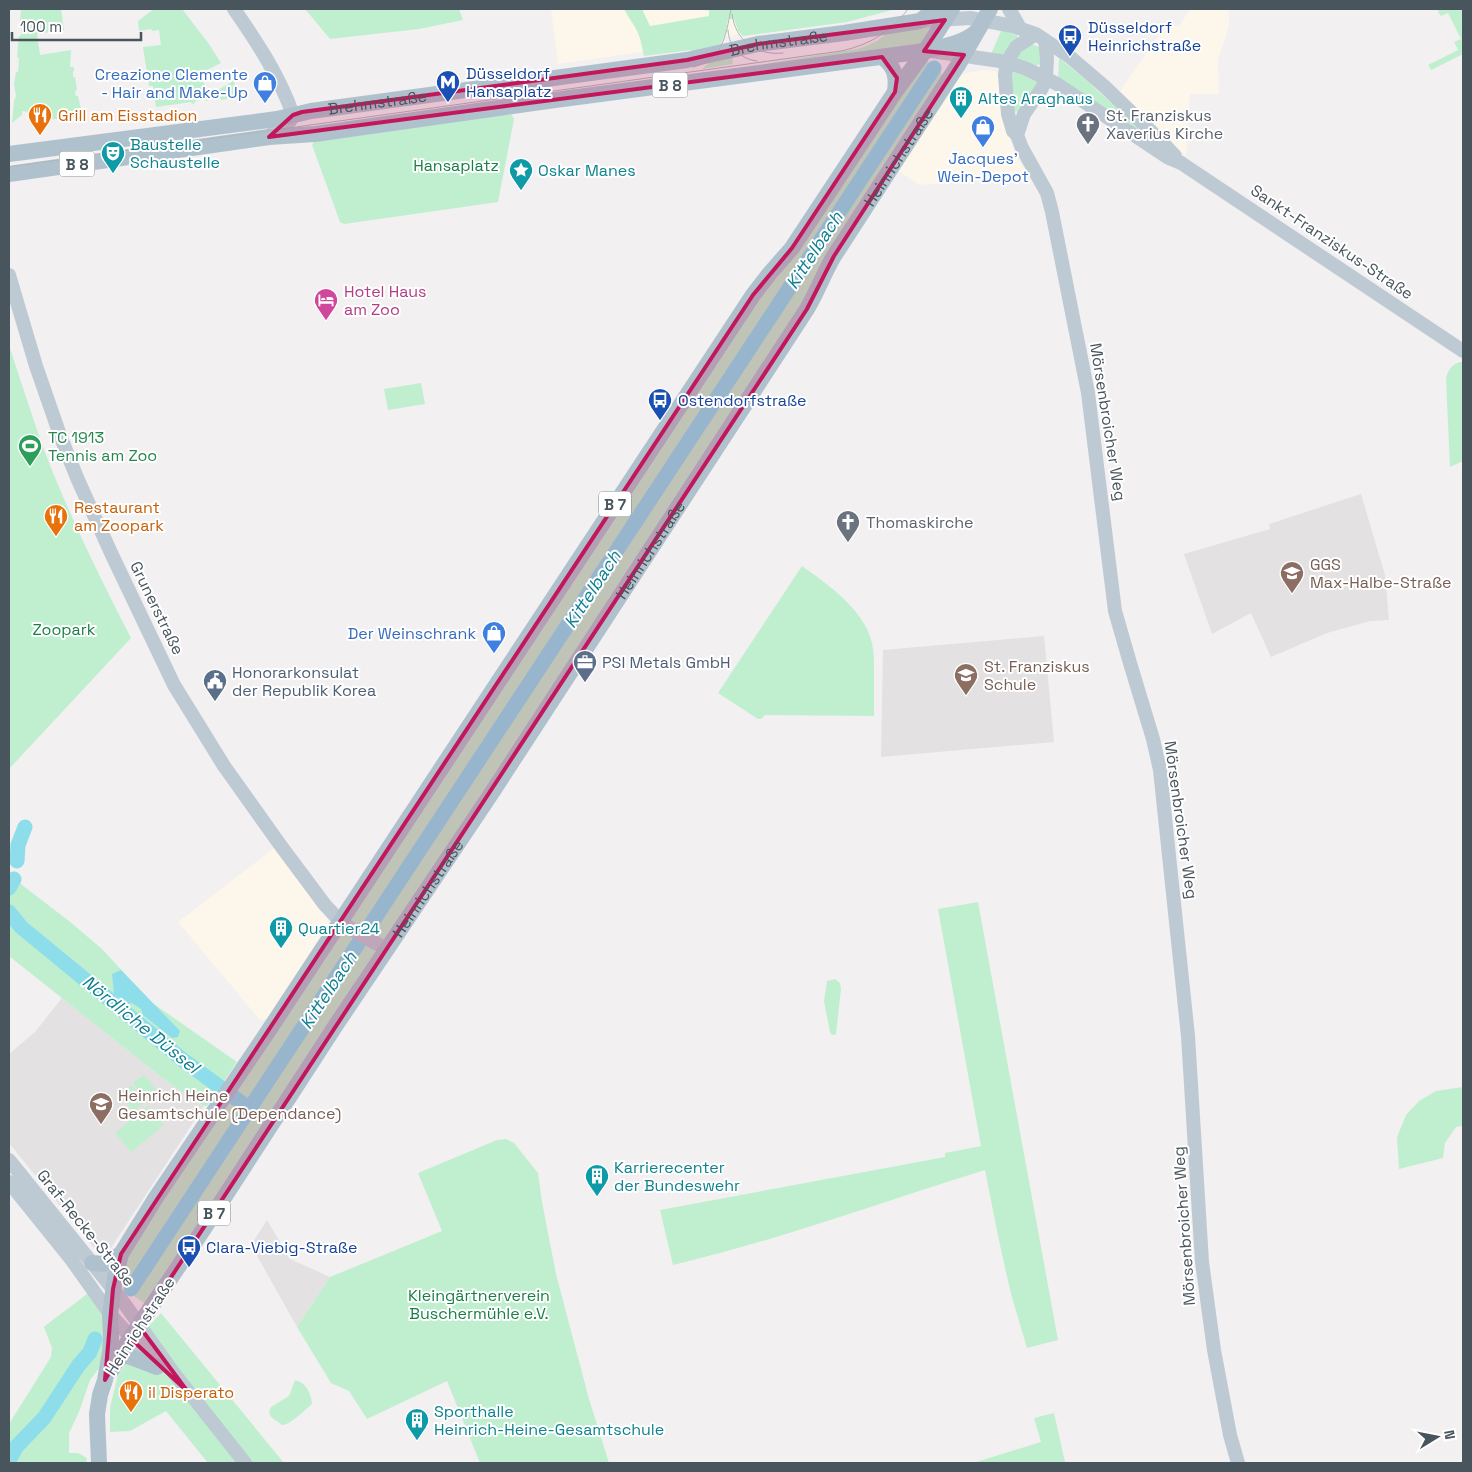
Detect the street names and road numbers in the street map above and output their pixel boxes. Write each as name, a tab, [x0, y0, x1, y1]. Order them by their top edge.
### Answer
street label: Brehmstraße	[727, 25, 829, 61]
road number: B 8	[652, 72, 688, 98]
street label: Brehmstraße	[326, 85, 428, 119]
street label: Heinrichstraße	[859, 104, 938, 210]
road number: B 8	[60, 152, 94, 176]
street label: Sankt-Franziskus-Straße	[1247, 180, 1417, 304]
street label: Mörsenbroicher Weg	[1085, 342, 1131, 502]
road number: B 7	[599, 492, 631, 516]
street label: Heinrichstraße	[610, 497, 690, 603]
street label: Grunerstraße	[125, 558, 189, 658]
street label: Mörsenbroicher Weg	[1159, 740, 1203, 900]
street label: Heinrichstraße	[387, 835, 468, 941]
street label: Mörsenbroicher Weg	[1168, 1146, 1200, 1306]
street label: Graf-Recke-Straße	[32, 1165, 140, 1291]
road number: B 7	[198, 1200, 230, 1226]
street label: Heinrichstraße	[100, 1273, 180, 1379]

